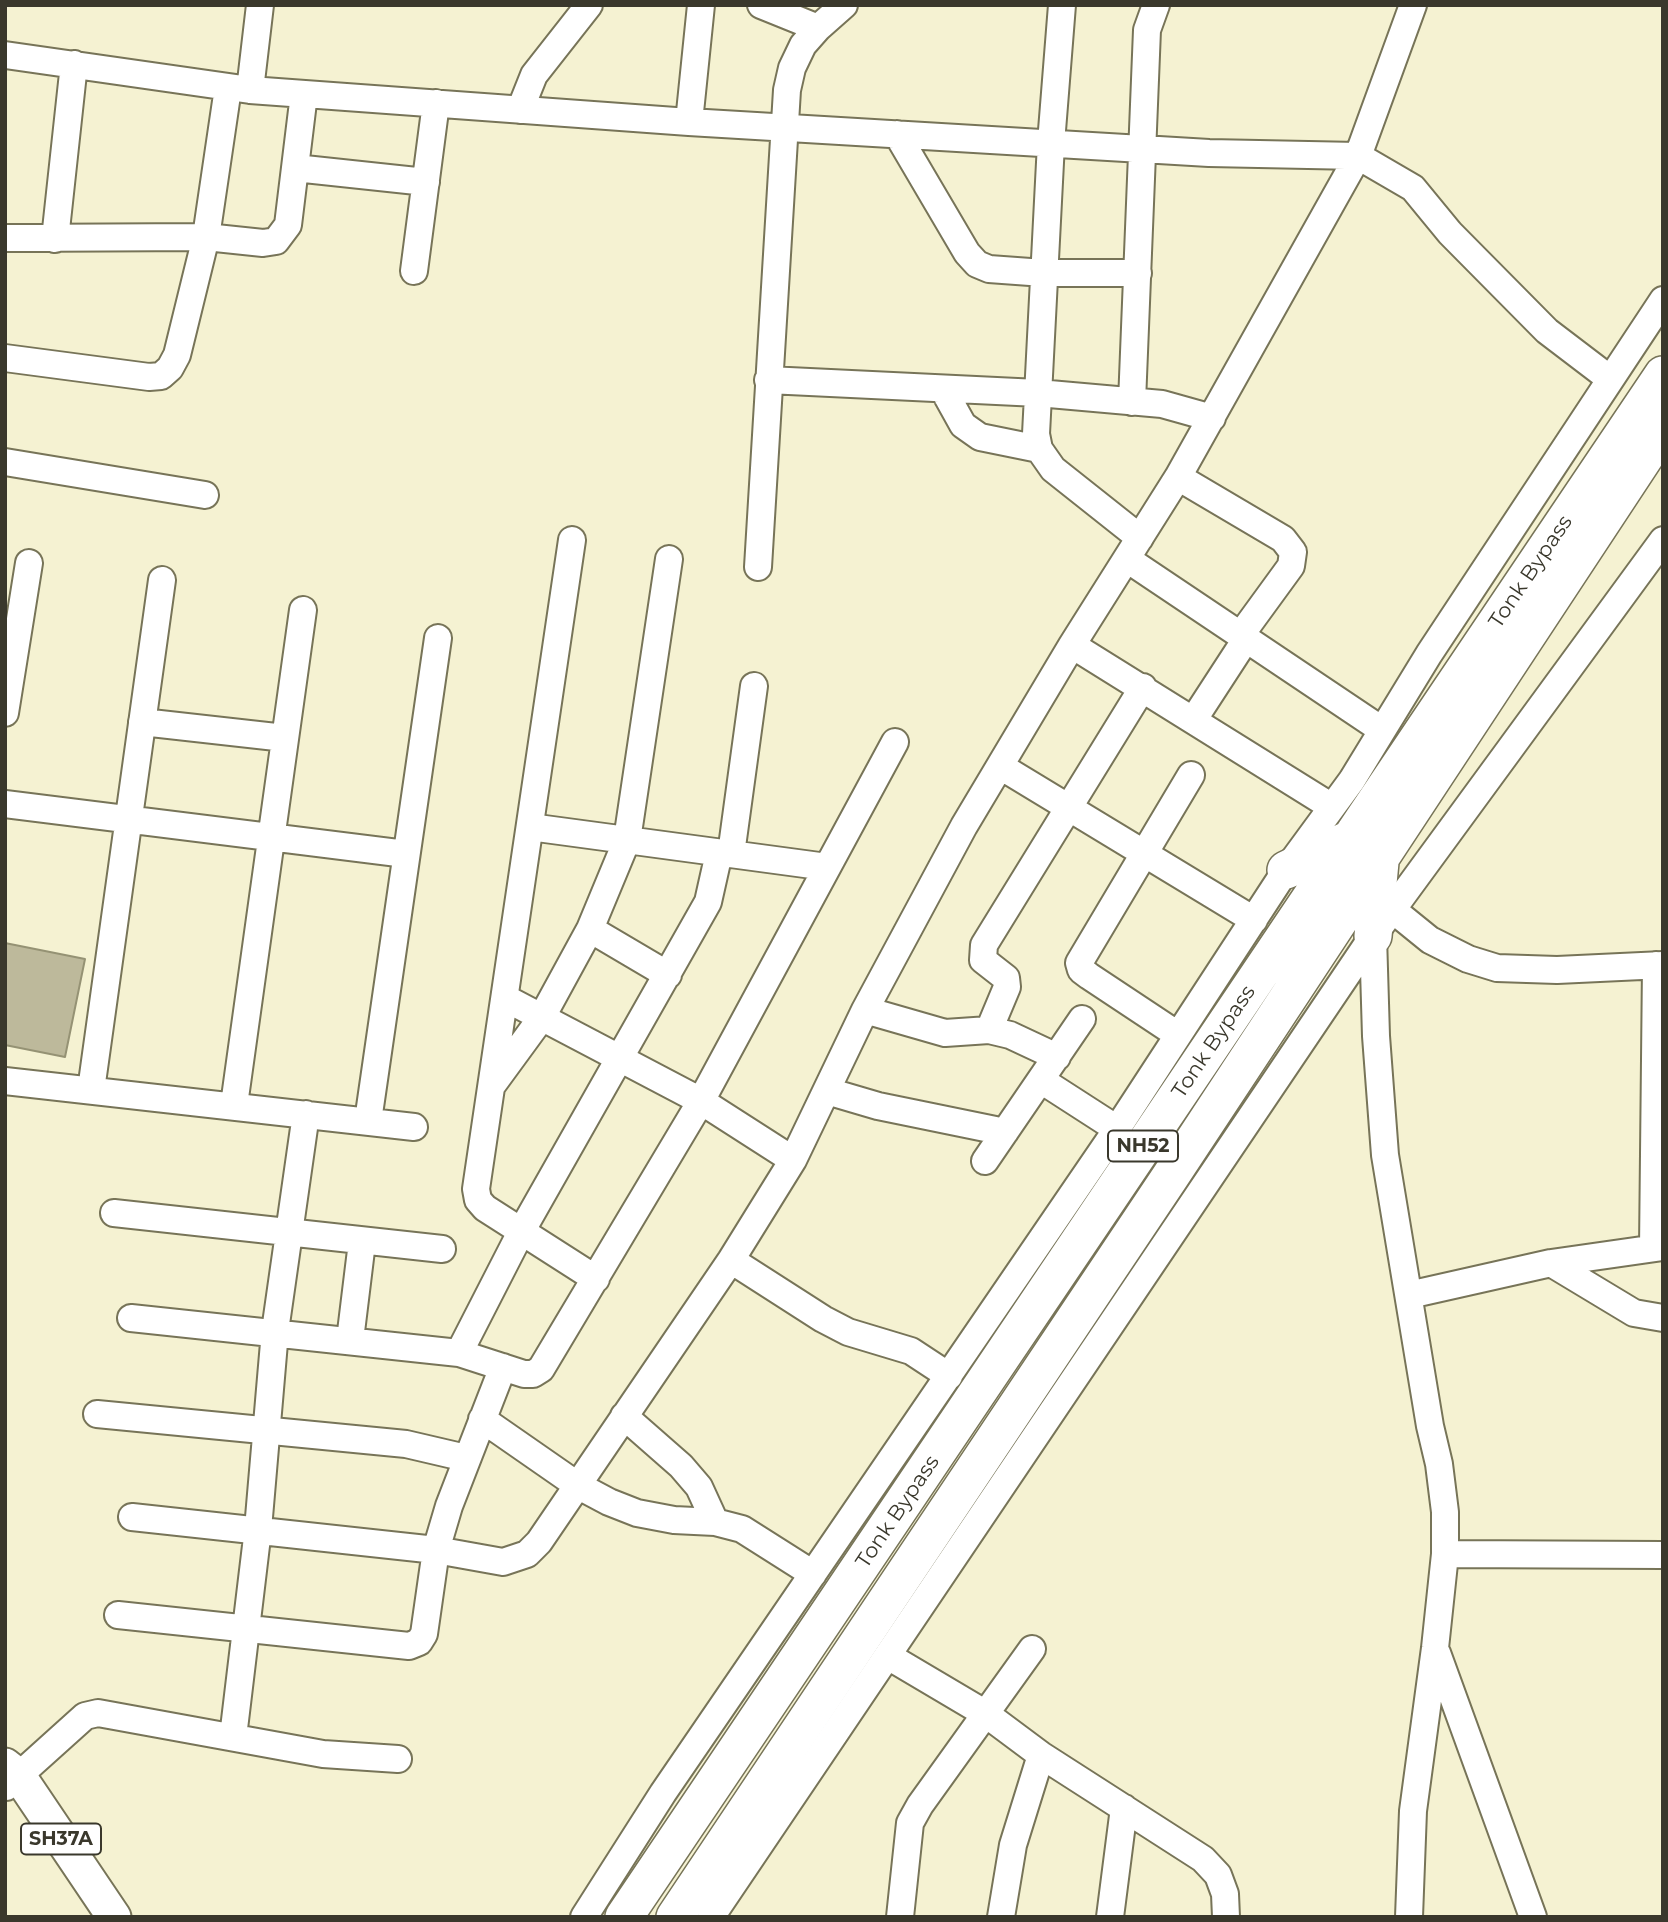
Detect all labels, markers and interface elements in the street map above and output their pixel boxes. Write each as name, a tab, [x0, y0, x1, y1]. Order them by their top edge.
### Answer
street label: Tonk Bypass	[1484, 511, 1578, 633]
street label: Tonk Bypass	[1167, 981, 1261, 1103]
road number: NH52	[1108, 1130, 1178, 1162]
street label: Tonk Bypass	[851, 1451, 945, 1573]
road number: SH37A	[21, 1824, 101, 1854]

